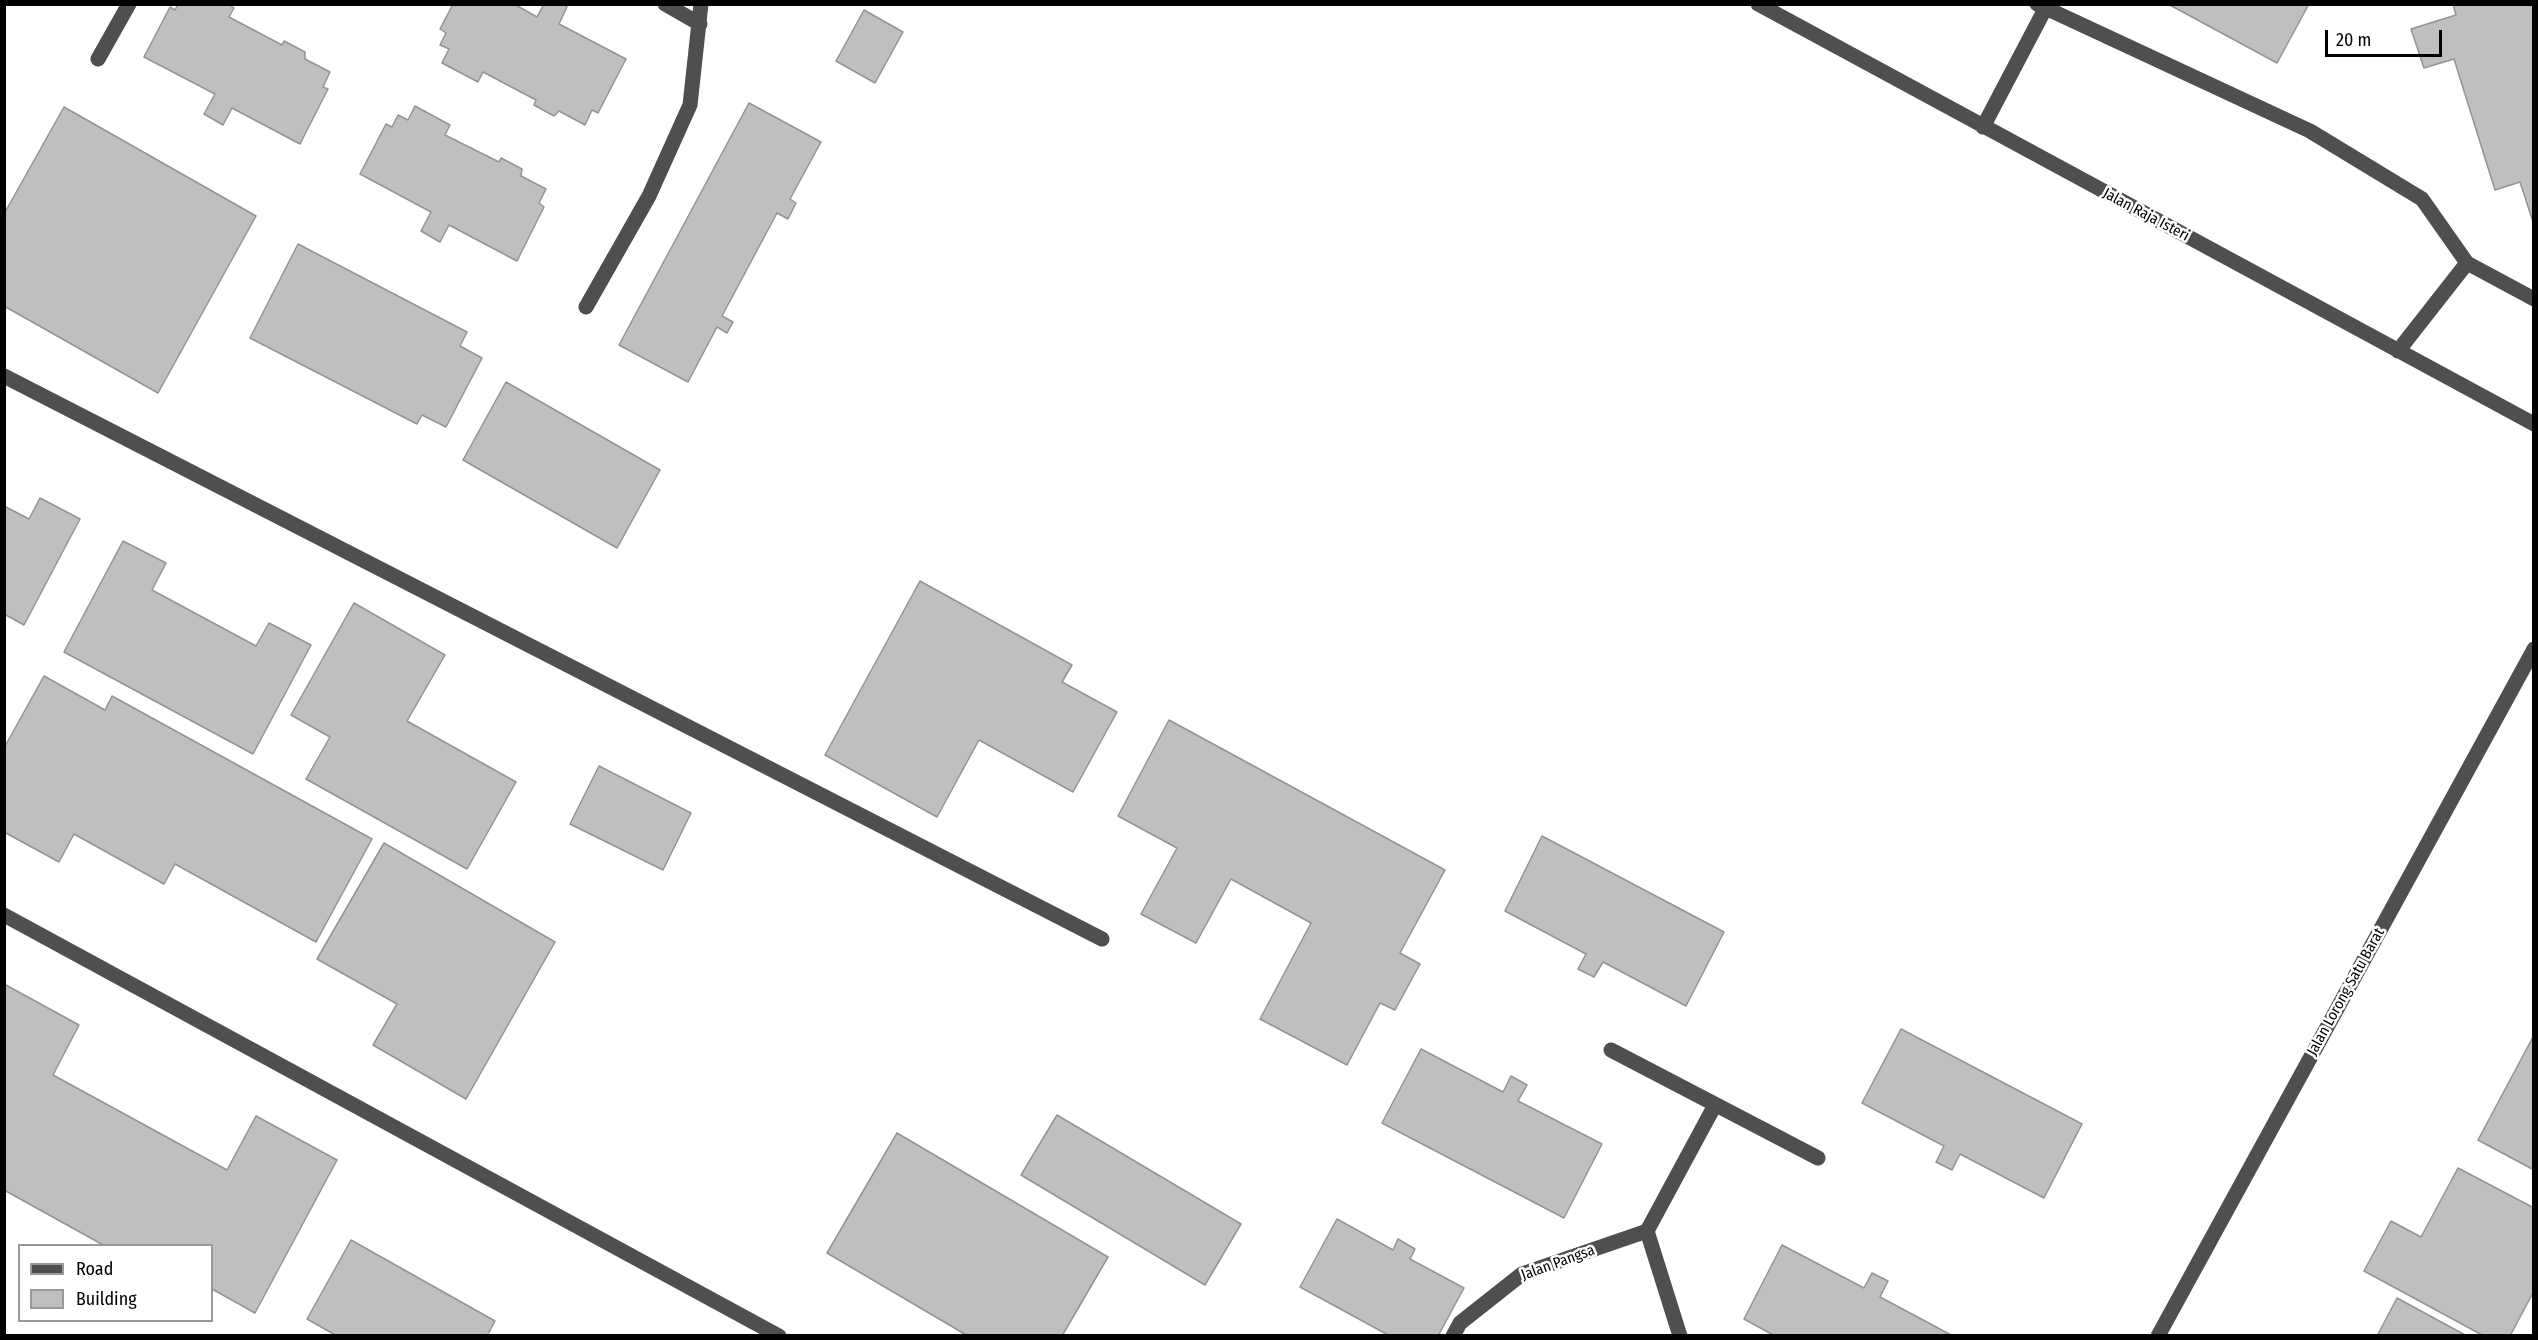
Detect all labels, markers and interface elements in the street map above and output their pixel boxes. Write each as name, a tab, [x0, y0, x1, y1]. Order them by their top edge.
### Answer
scale bar	[2328, 18, 2445, 56]
text: 20 m	[2336, 29, 2371, 51]
street label: Jalan Raja Isteri	[2100, 185, 2192, 245]
street label: Jalan Lorong Satu Barat	[2303, 925, 2389, 1059]
street label: Jalan Pangsa	[1519, 1241, 1597, 1285]
legend	[18, 1244, 213, 1322]
text: Road	[76, 1258, 113, 1280]
text: Building	[76, 1288, 137, 1310]

